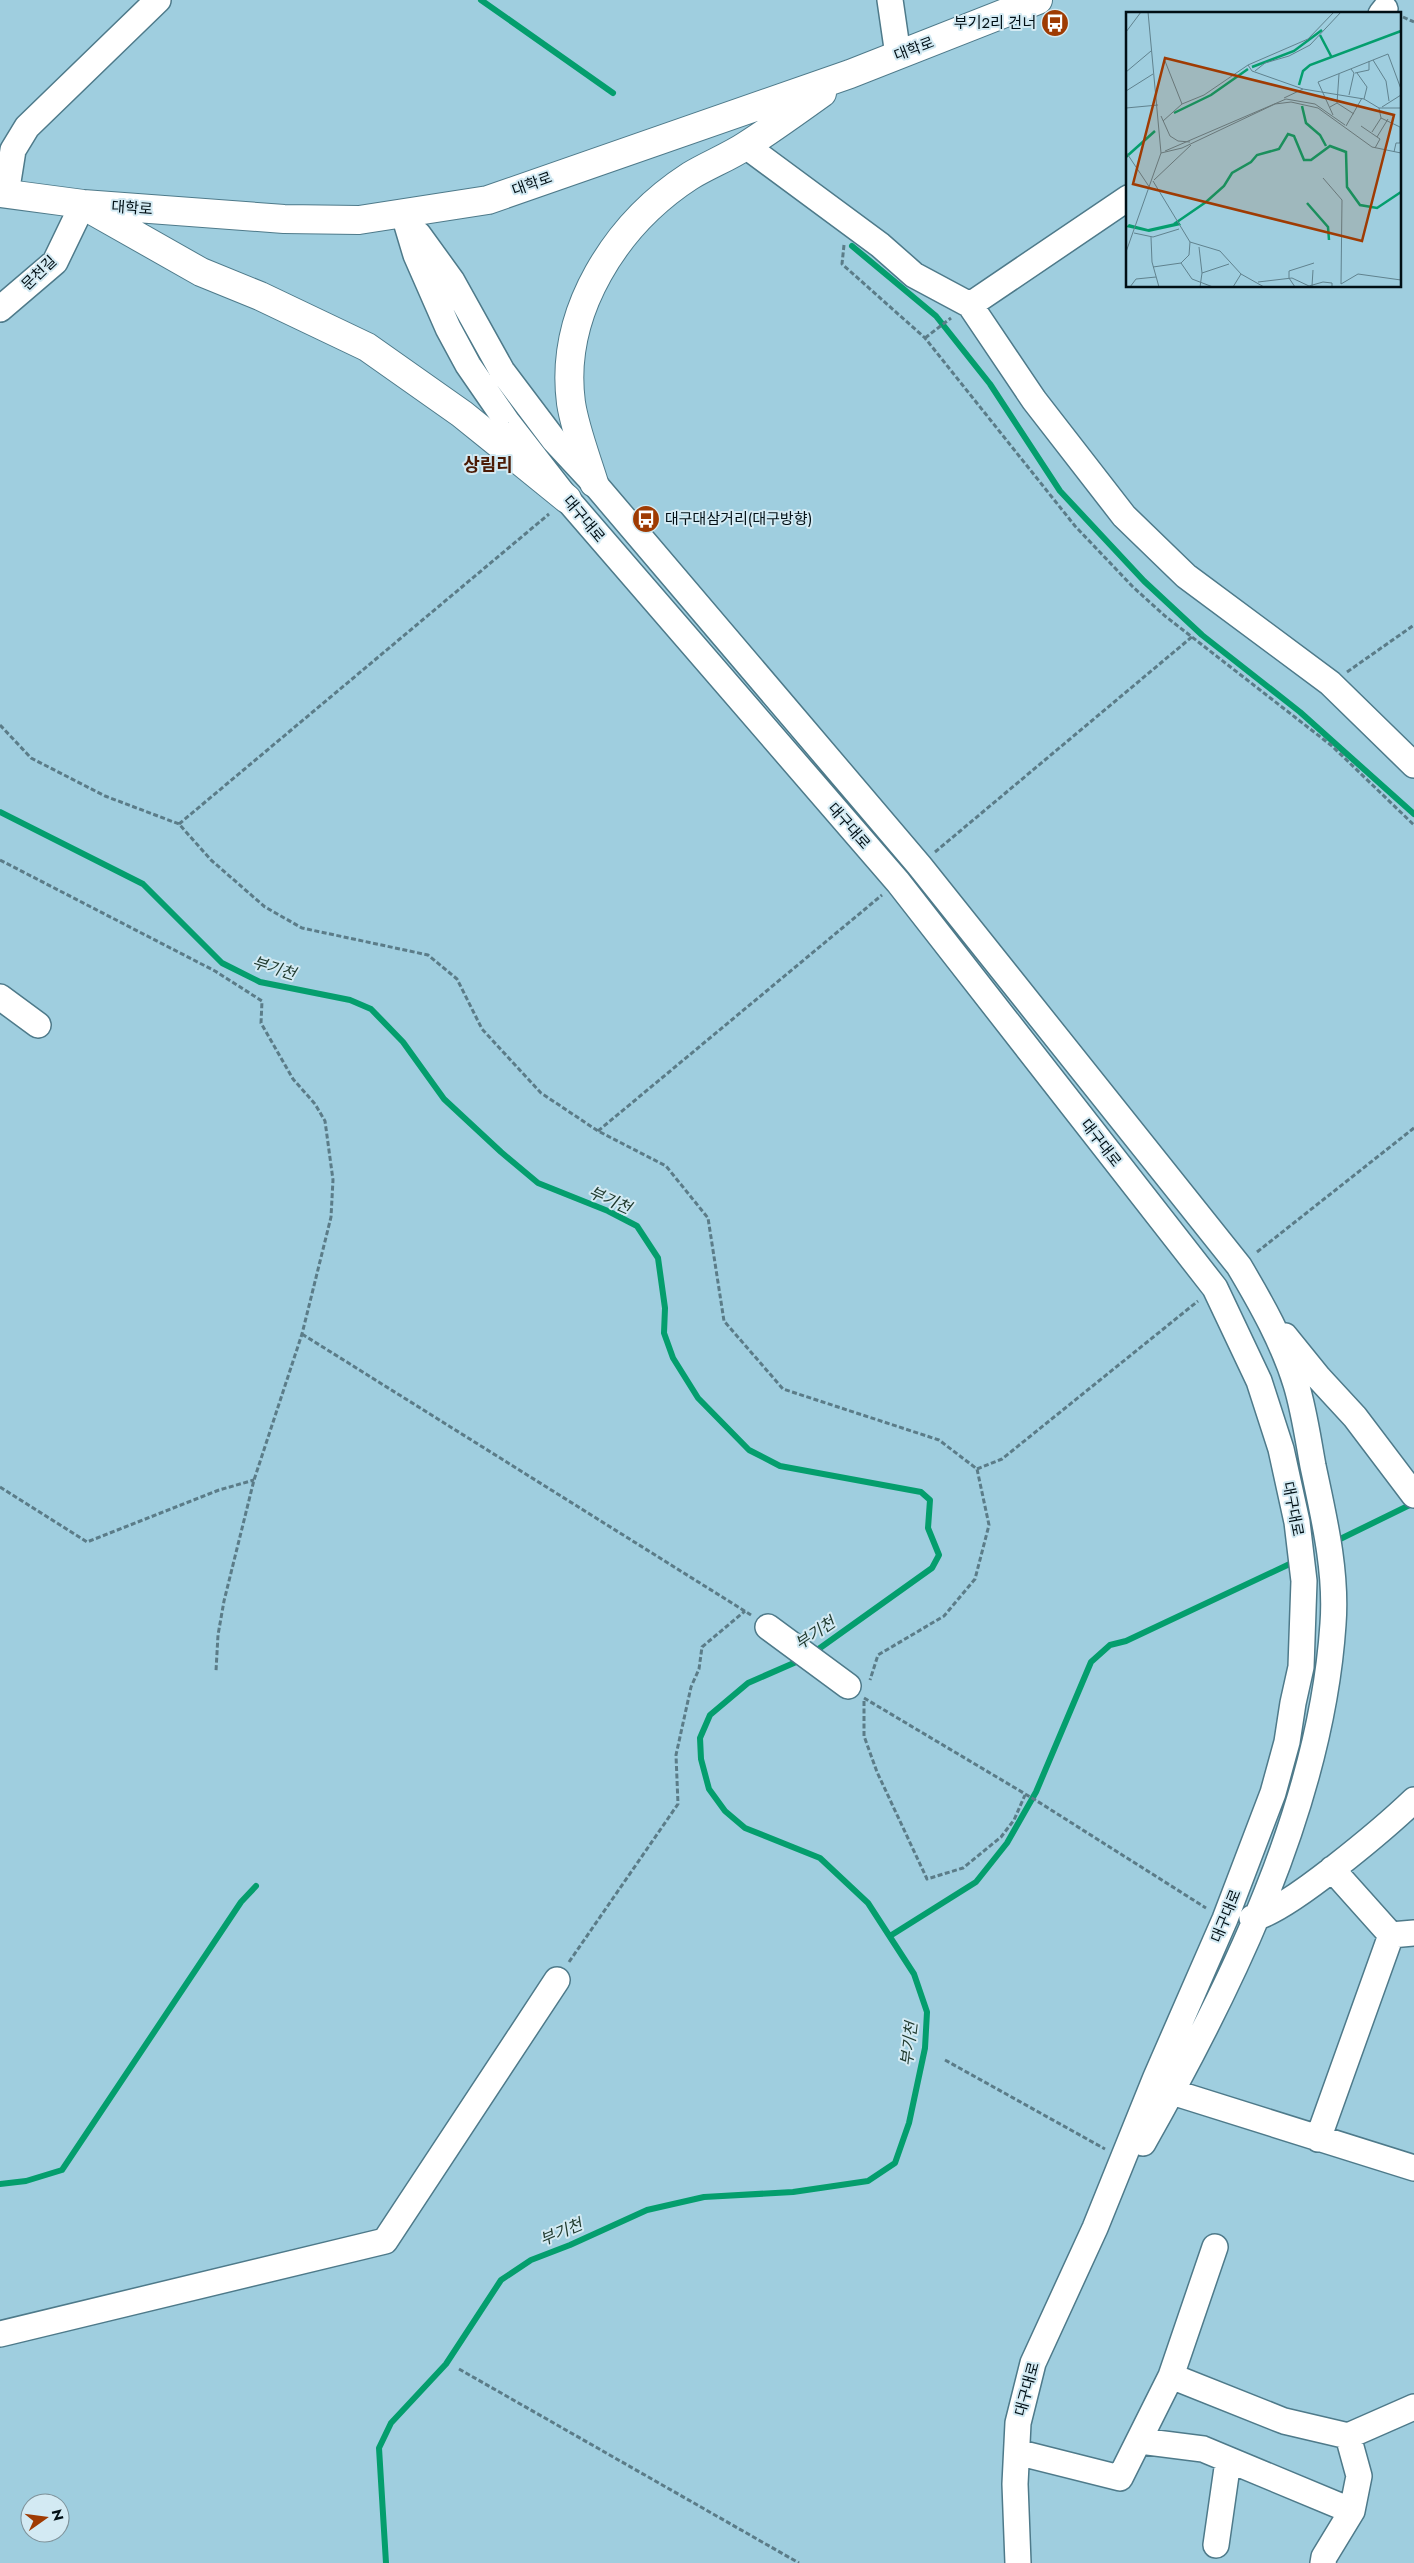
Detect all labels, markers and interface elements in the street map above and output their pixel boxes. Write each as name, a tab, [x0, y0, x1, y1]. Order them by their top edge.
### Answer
bus stop icon: 부기2리 건너	[1040, 8, 1070, 38]
place label: 부기2리 건너	[954, 12, 1036, 34]
inset map	[1126, 12, 1402, 288]
street label: 대학로	[891, 31, 937, 67]
street label: 대학로	[509, 167, 555, 201]
street label: 대학로	[111, 196, 153, 220]
street label: 문천길	[16, 251, 62, 295]
district label: 상림리	[463, 452, 513, 478]
street label: 대구대로	[558, 491, 610, 547]
bus stop icon: 대구대삼거리(대구방향)	[631, 504, 661, 534]
place label: 대구대삼거리(대구방향)	[665, 508, 812, 530]
street label: 대구대로	[823, 798, 875, 854]
water label: 부기천	[250, 951, 301, 986]
street label: 대구대로	[1075, 1114, 1127, 1172]
water label: 부기천	[585, 1181, 637, 1220]
street label: 대구대로	[1277, 1480, 1309, 1538]
water label: 부기천	[790, 1610, 842, 1655]
street label: 대구대로	[1205, 1886, 1247, 1946]
water label: 부기천	[895, 2018, 923, 2067]
water label: 부기천	[536, 2212, 588, 2251]
street label: 대구대로	[1009, 2359, 1045, 2419]
north arrow	[20, 2493, 70, 2543]
text: N	[47, 2507, 69, 2523]

